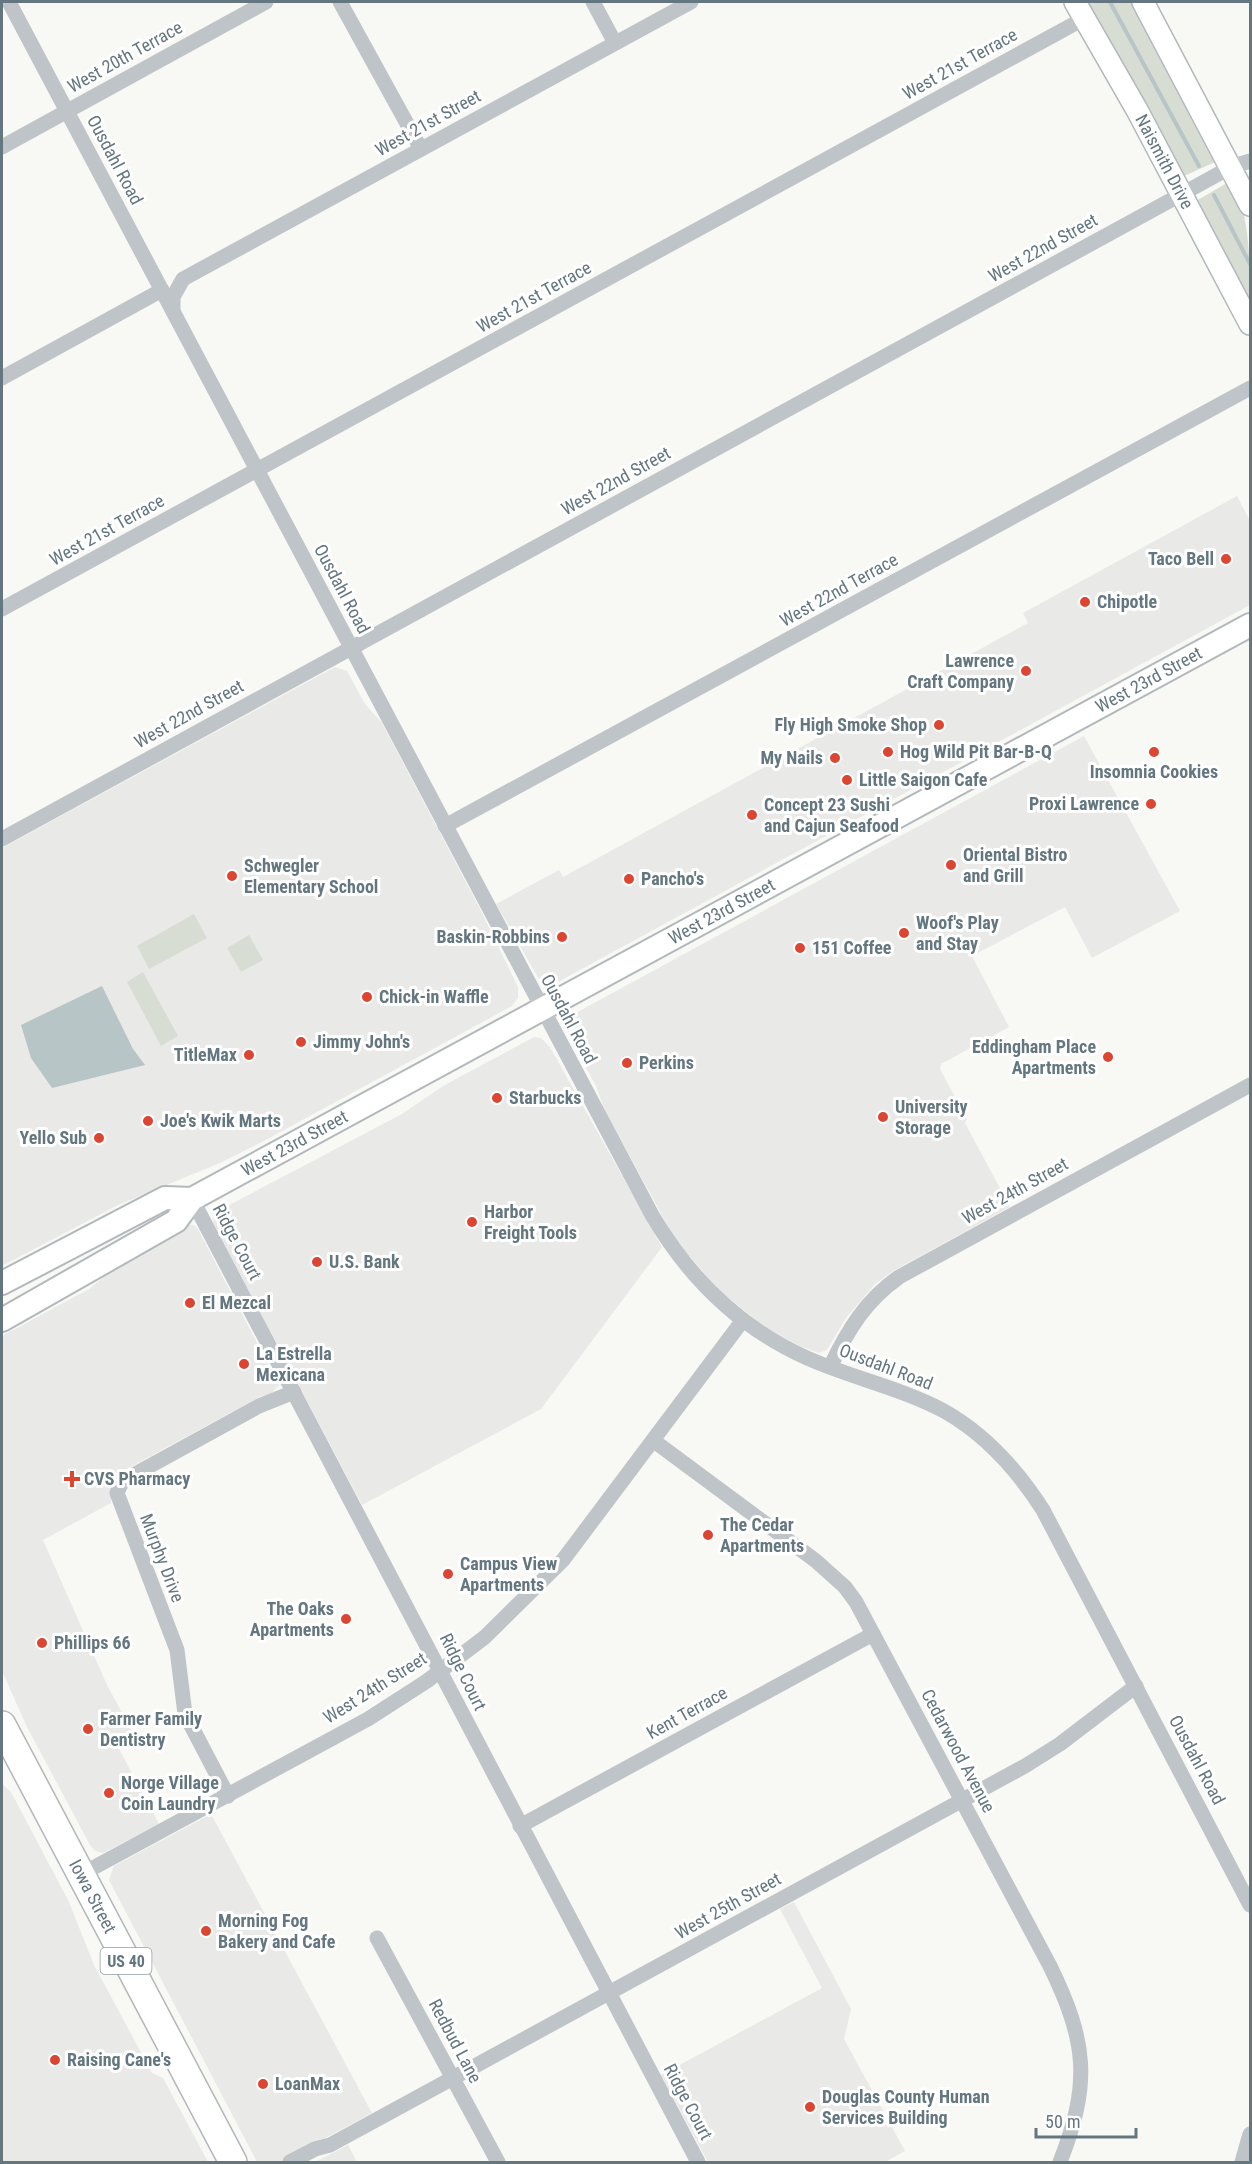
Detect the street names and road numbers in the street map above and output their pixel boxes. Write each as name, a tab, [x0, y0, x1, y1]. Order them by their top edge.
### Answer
street label: West 20th Terrace	[64, 16, 186, 97]
street label: West 21st Terrace	[899, 23, 1021, 104]
street label: West 21st Street	[371, 85, 484, 160]
street label: Ousdahl Road	[83, 111, 148, 208]
street label: Naismith Drive	[1131, 111, 1198, 212]
street label: West 22nd Street	[985, 209, 1101, 286]
street label: West 21st Terrace	[473, 256, 595, 337]
street label: West 22nd Street	[558, 442, 674, 519]
street label: West 21st Terrace	[46, 489, 168, 570]
street label: Ousdahl Road	[310, 540, 375, 637]
street label: West 22nd Terrace	[776, 548, 901, 631]
street label: West 23rd Street	[1092, 642, 1205, 717]
street label: West 22nd Street	[131, 675, 247, 752]
street label: West 23rd Street	[665, 874, 778, 949]
street label: Ousdahl Road	[537, 970, 602, 1067]
street label: West 23rd Street	[237, 1106, 351, 1180]
street label: West 24th Street	[958, 1153, 1071, 1228]
street label: Ridge Court	[209, 1200, 266, 1283]
street label: Ousdahl Road	[836, 1339, 936, 1394]
street label: Murphy Drive	[136, 1511, 189, 1605]
street label: Ridge Court	[436, 1630, 491, 1714]
street label: West 24th Street	[319, 1647, 430, 1728]
street label: Kent Terrace	[643, 1682, 731, 1743]
street label: Cedarwood Avenue	[917, 1686, 1000, 1816]
street label: Ousdahl Road	[1165, 1711, 1230, 1808]
street label: Iowa Street	[65, 1856, 121, 1937]
street label: West 25th Street	[671, 1868, 784, 1943]
road number: US 40	[100, 1948, 152, 1974]
street label: Redbud Lane	[425, 1995, 486, 2086]
street label: Ridge Court	[660, 2060, 717, 2143]

